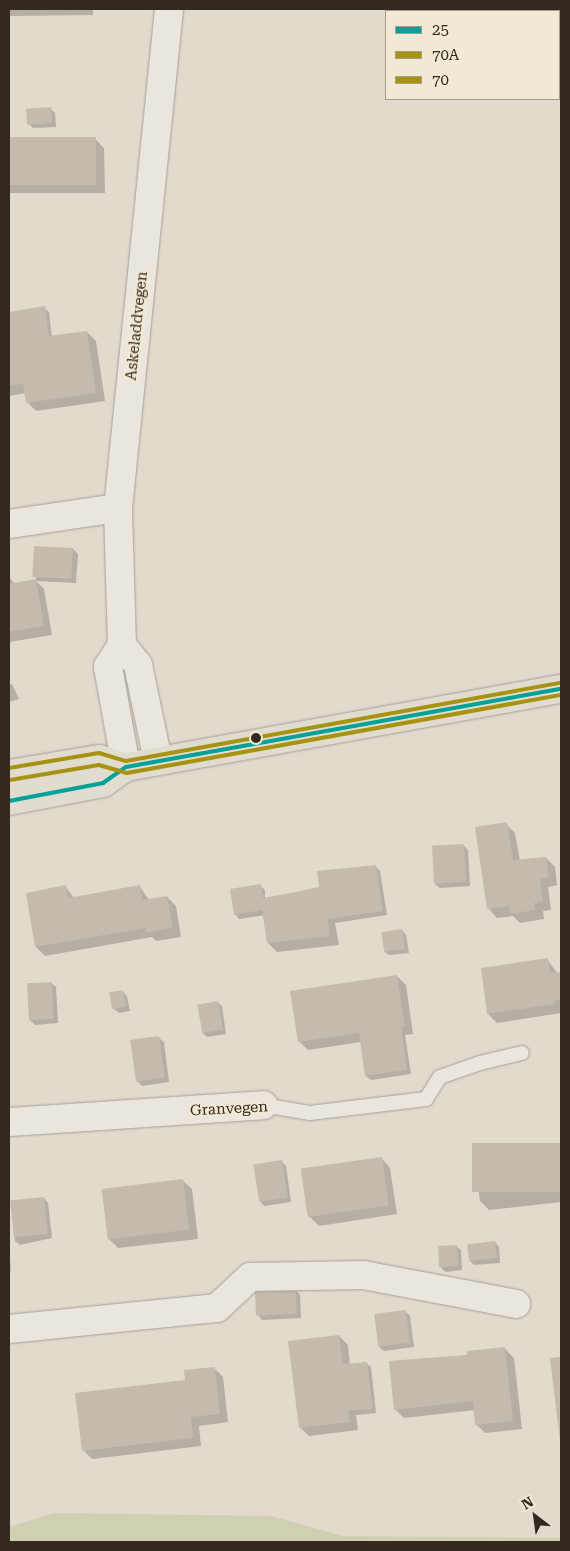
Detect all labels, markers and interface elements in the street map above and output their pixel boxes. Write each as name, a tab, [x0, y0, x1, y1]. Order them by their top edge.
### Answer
legend	[385, 10, 560, 100]
text: 25	[432, 21, 449, 39]
text: 70A	[432, 46, 459, 64]
text: 70	[432, 71, 449, 89]
street label: Askeladdvegen	[122, 271, 152, 381]
unlabelled marker	[251, 733, 261, 743]
street label: Granvegen	[190, 1098, 268, 1120]
north arrow	[510, 1491, 560, 1541]
text: N	[519, 1493, 536, 1513]

